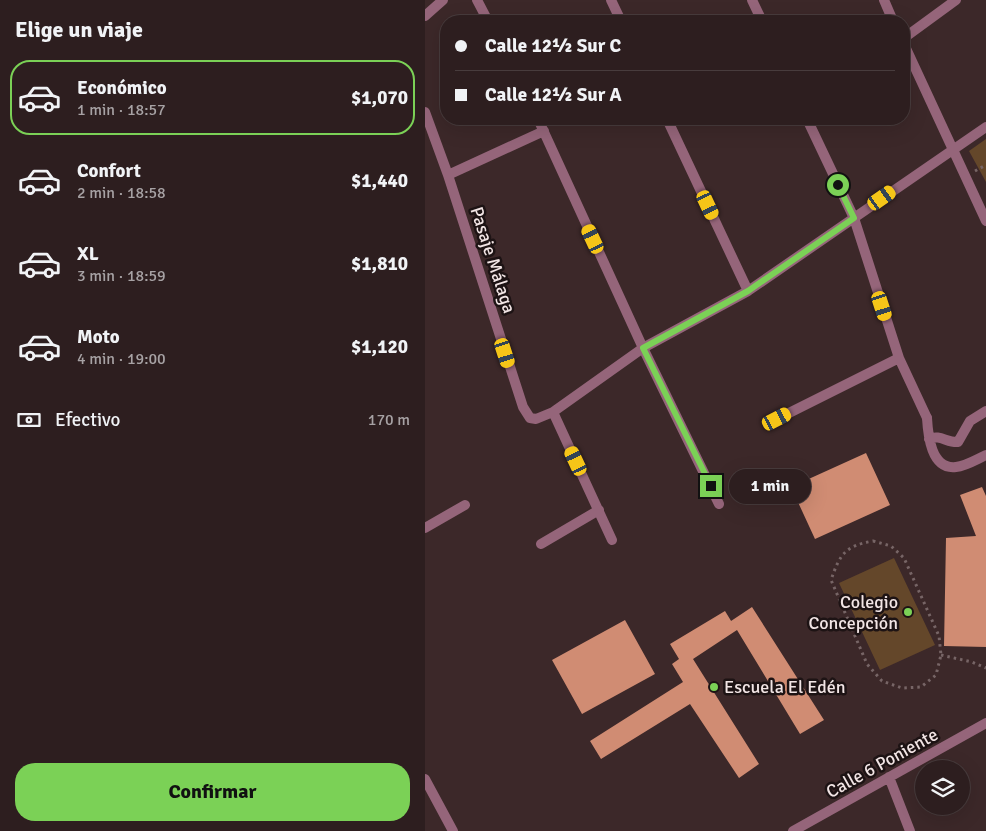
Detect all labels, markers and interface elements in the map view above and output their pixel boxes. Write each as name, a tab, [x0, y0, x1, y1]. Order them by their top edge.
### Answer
text: Elige un viaje	[15, 16, 143, 43]
text: Calle 12½ Sur C	[485, 34, 621, 58]
icon: car	[17, 75, 62, 120]
text: Económico	[77, 76, 167, 100]
text: Calle 12½ Sur A	[485, 83, 622, 107]
text: $1,070	[351, 86, 408, 110]
text: 1 min · 18:57	[77, 100, 166, 120]
icon: car	[17, 158, 62, 203]
text: Confort	[77, 159, 141, 183]
text: $1,440	[351, 169, 408, 193]
route start	[827, 174, 849, 196]
text: 2 min · 18:58	[77, 183, 166, 203]
car	[865, 183, 898, 213]
car	[694, 188, 721, 222]
street label: Pasaje Málaga	[465, 204, 521, 316]
car	[579, 222, 606, 256]
icon: car	[17, 241, 62, 286]
text: XL	[77, 242, 99, 266]
text: $1,810	[351, 252, 408, 276]
text: 3 min · 18:59	[77, 266, 166, 286]
car	[870, 289, 893, 323]
icon: car	[17, 324, 62, 369]
text: Moto	[77, 325, 120, 349]
text: $1,120	[351, 335, 408, 359]
car	[493, 336, 516, 370]
text: 4 min · 19:00	[77, 349, 166, 369]
icon: cash	[15, 406, 43, 434]
car	[760, 406, 793, 432]
text: Efectivo	[55, 408, 120, 432]
text: 170 m	[368, 410, 410, 430]
car	[562, 444, 589, 478]
callout: 1 min	[729, 468, 811, 504]
route end	[700, 475, 722, 497]
text: 1 min	[751, 476, 789, 496]
place label: Colegio Concepción	[808, 591, 898, 634]
marker: Colegio Concepción	[902, 606, 914, 618]
place label: Escuela El Edén	[724, 676, 846, 698]
marker: Escuela El Edén	[708, 681, 720, 693]
street label: Calle 6 Poniente	[822, 723, 942, 803]
map controls	[915, 760, 970, 815]
button: layers	[915, 760, 970, 815]
button: Confirmar	[15, 763, 410, 821]

